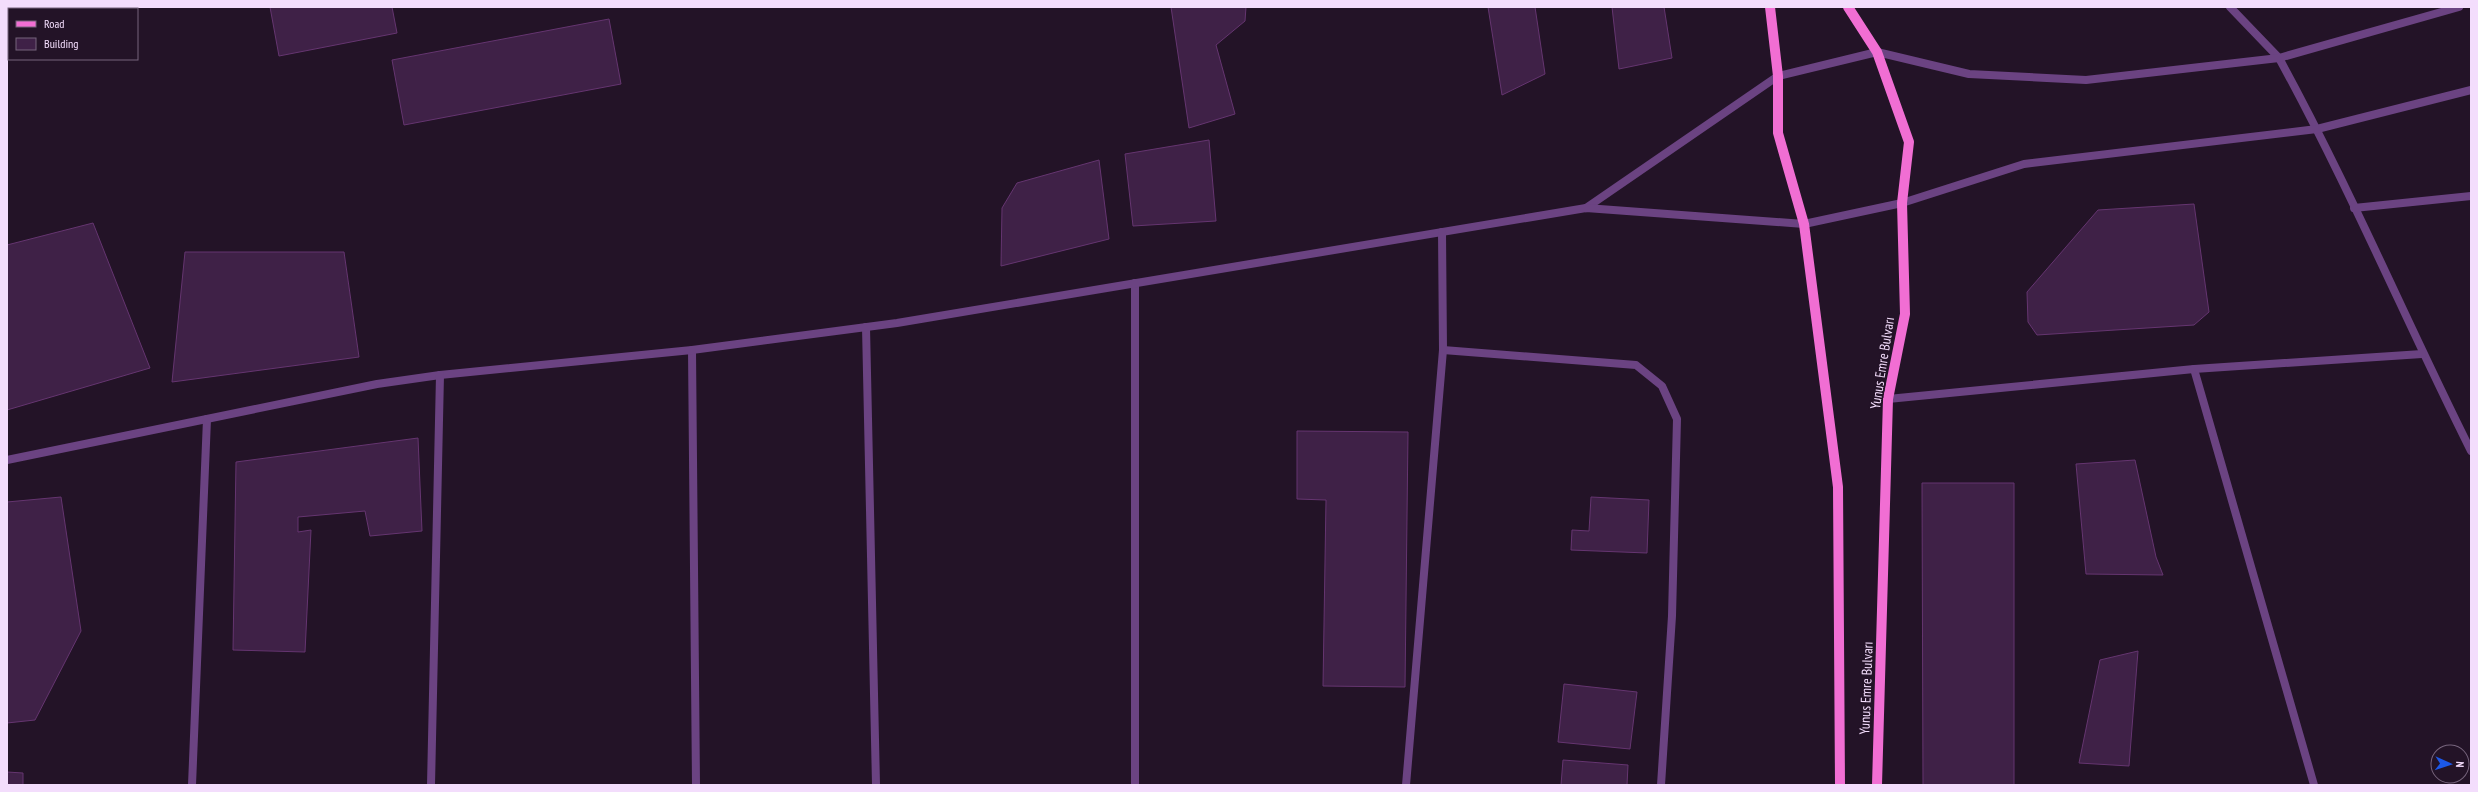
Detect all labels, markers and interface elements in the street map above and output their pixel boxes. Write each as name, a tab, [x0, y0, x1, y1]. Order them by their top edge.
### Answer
legend	[8, 8, 138, 60]
text: Road	[44, 16, 64, 31]
text: Building	[44, 36, 79, 51]
street label: Yunus Emre Bulvarı	[1866, 316, 1898, 410]
street label: Yunus Emre Bulvarı	[1855, 641, 1877, 735]
north arrow	[2430, 744, 2470, 784]
text: N	[2453, 761, 2467, 768]

